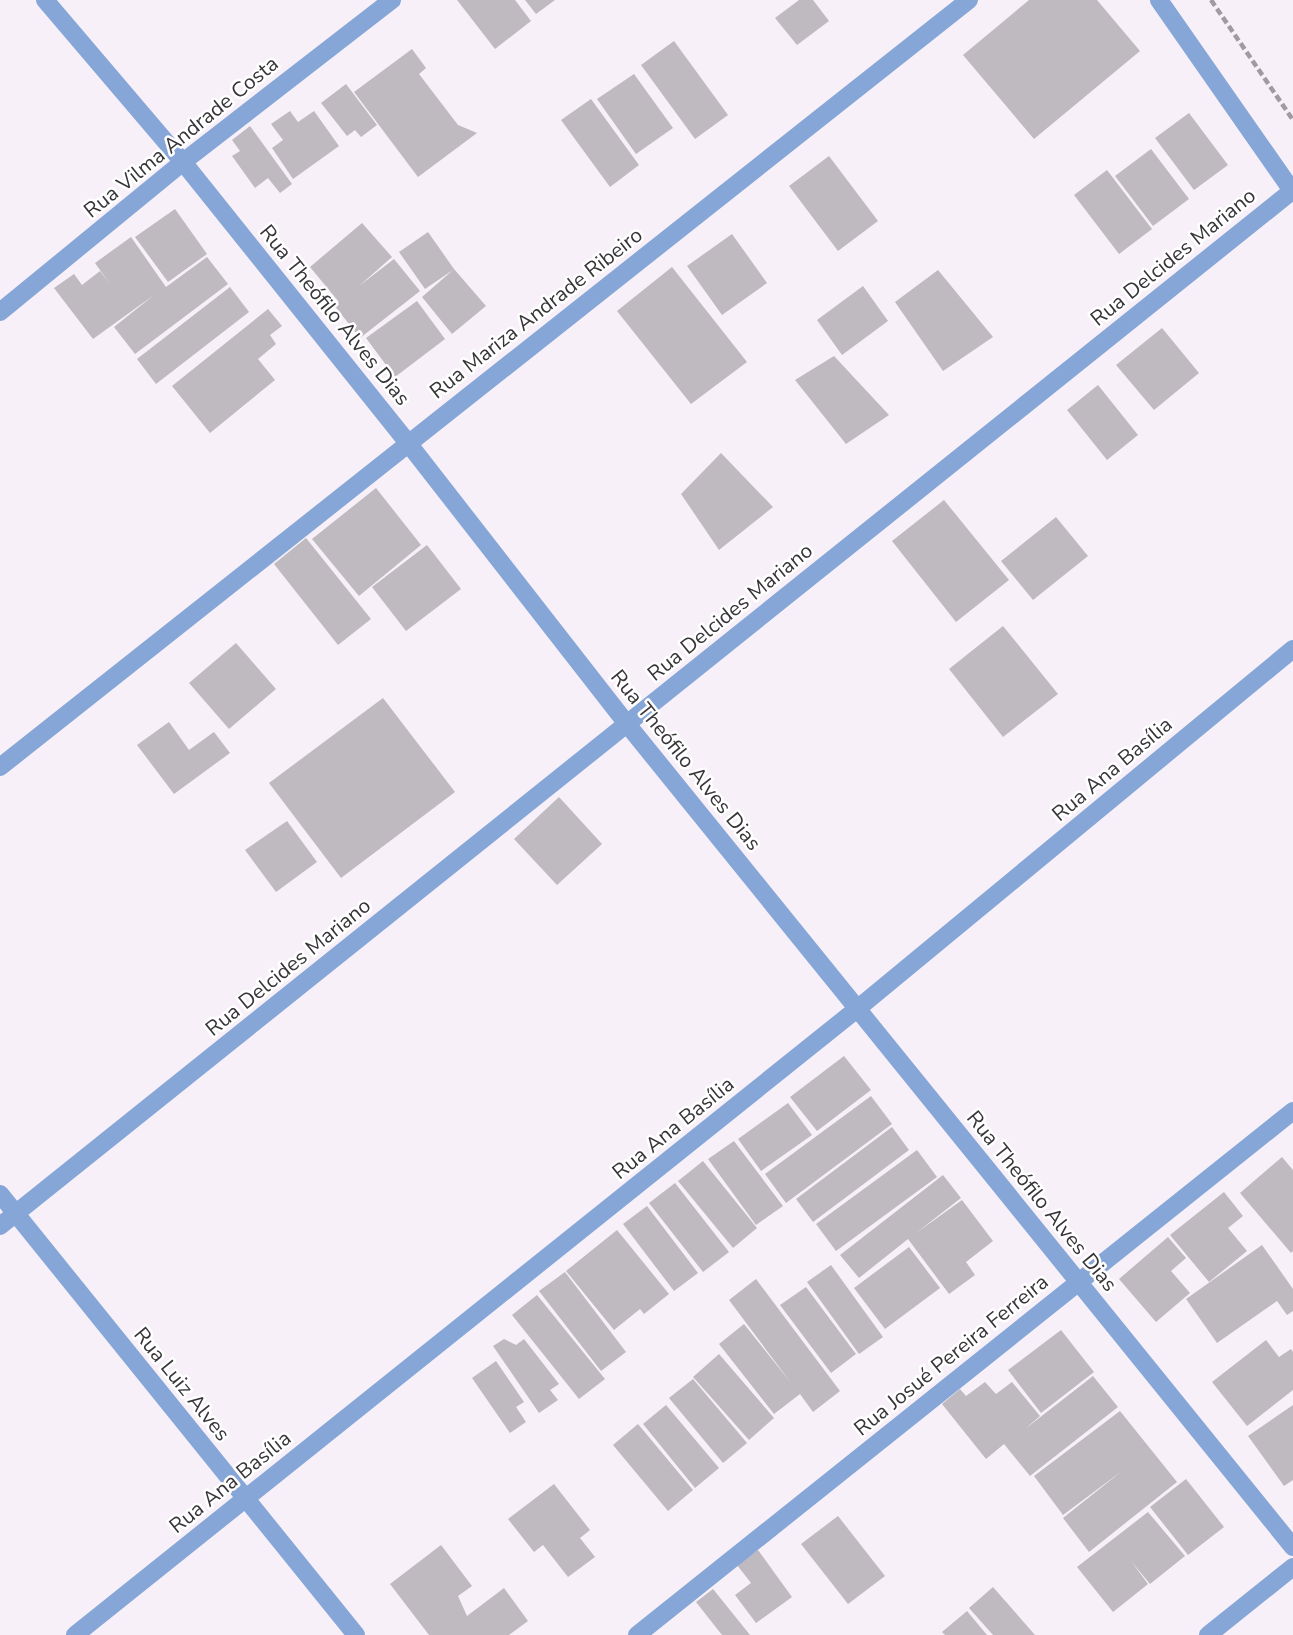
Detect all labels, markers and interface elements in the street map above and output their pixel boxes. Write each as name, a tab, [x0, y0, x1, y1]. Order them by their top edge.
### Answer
street label: Rua Vilma Andrade Costa	[78, 50, 284, 224]
street label: Rua Delcides Mariano	[1085, 182, 1261, 332]
street label: Rua Theófilo Alves Dias	[253, 219, 417, 411]
street label: Rua Mariza Andrade Ribeiro	[424, 221, 648, 405]
street label: Rua Delcides Mariano	[642, 537, 818, 687]
street label: Rua Theófilo Alves Dias	[604, 664, 768, 856]
street label: Rua Ana Basília	[1046, 710, 1178, 828]
street label: Rua Delcides Mariano	[200, 892, 376, 1042]
street label: Rua Ana Basília	[606, 1070, 740, 1186]
street label: Rua Theófilo Alves Dias	[960, 1105, 1124, 1297]
street label: Rua Josué Pereira Ferreira	[848, 1268, 1054, 1442]
street label: Rua Luiz Alves	[128, 1321, 236, 1447]
street label: Rua Ana Basília	[163, 1424, 297, 1540]

